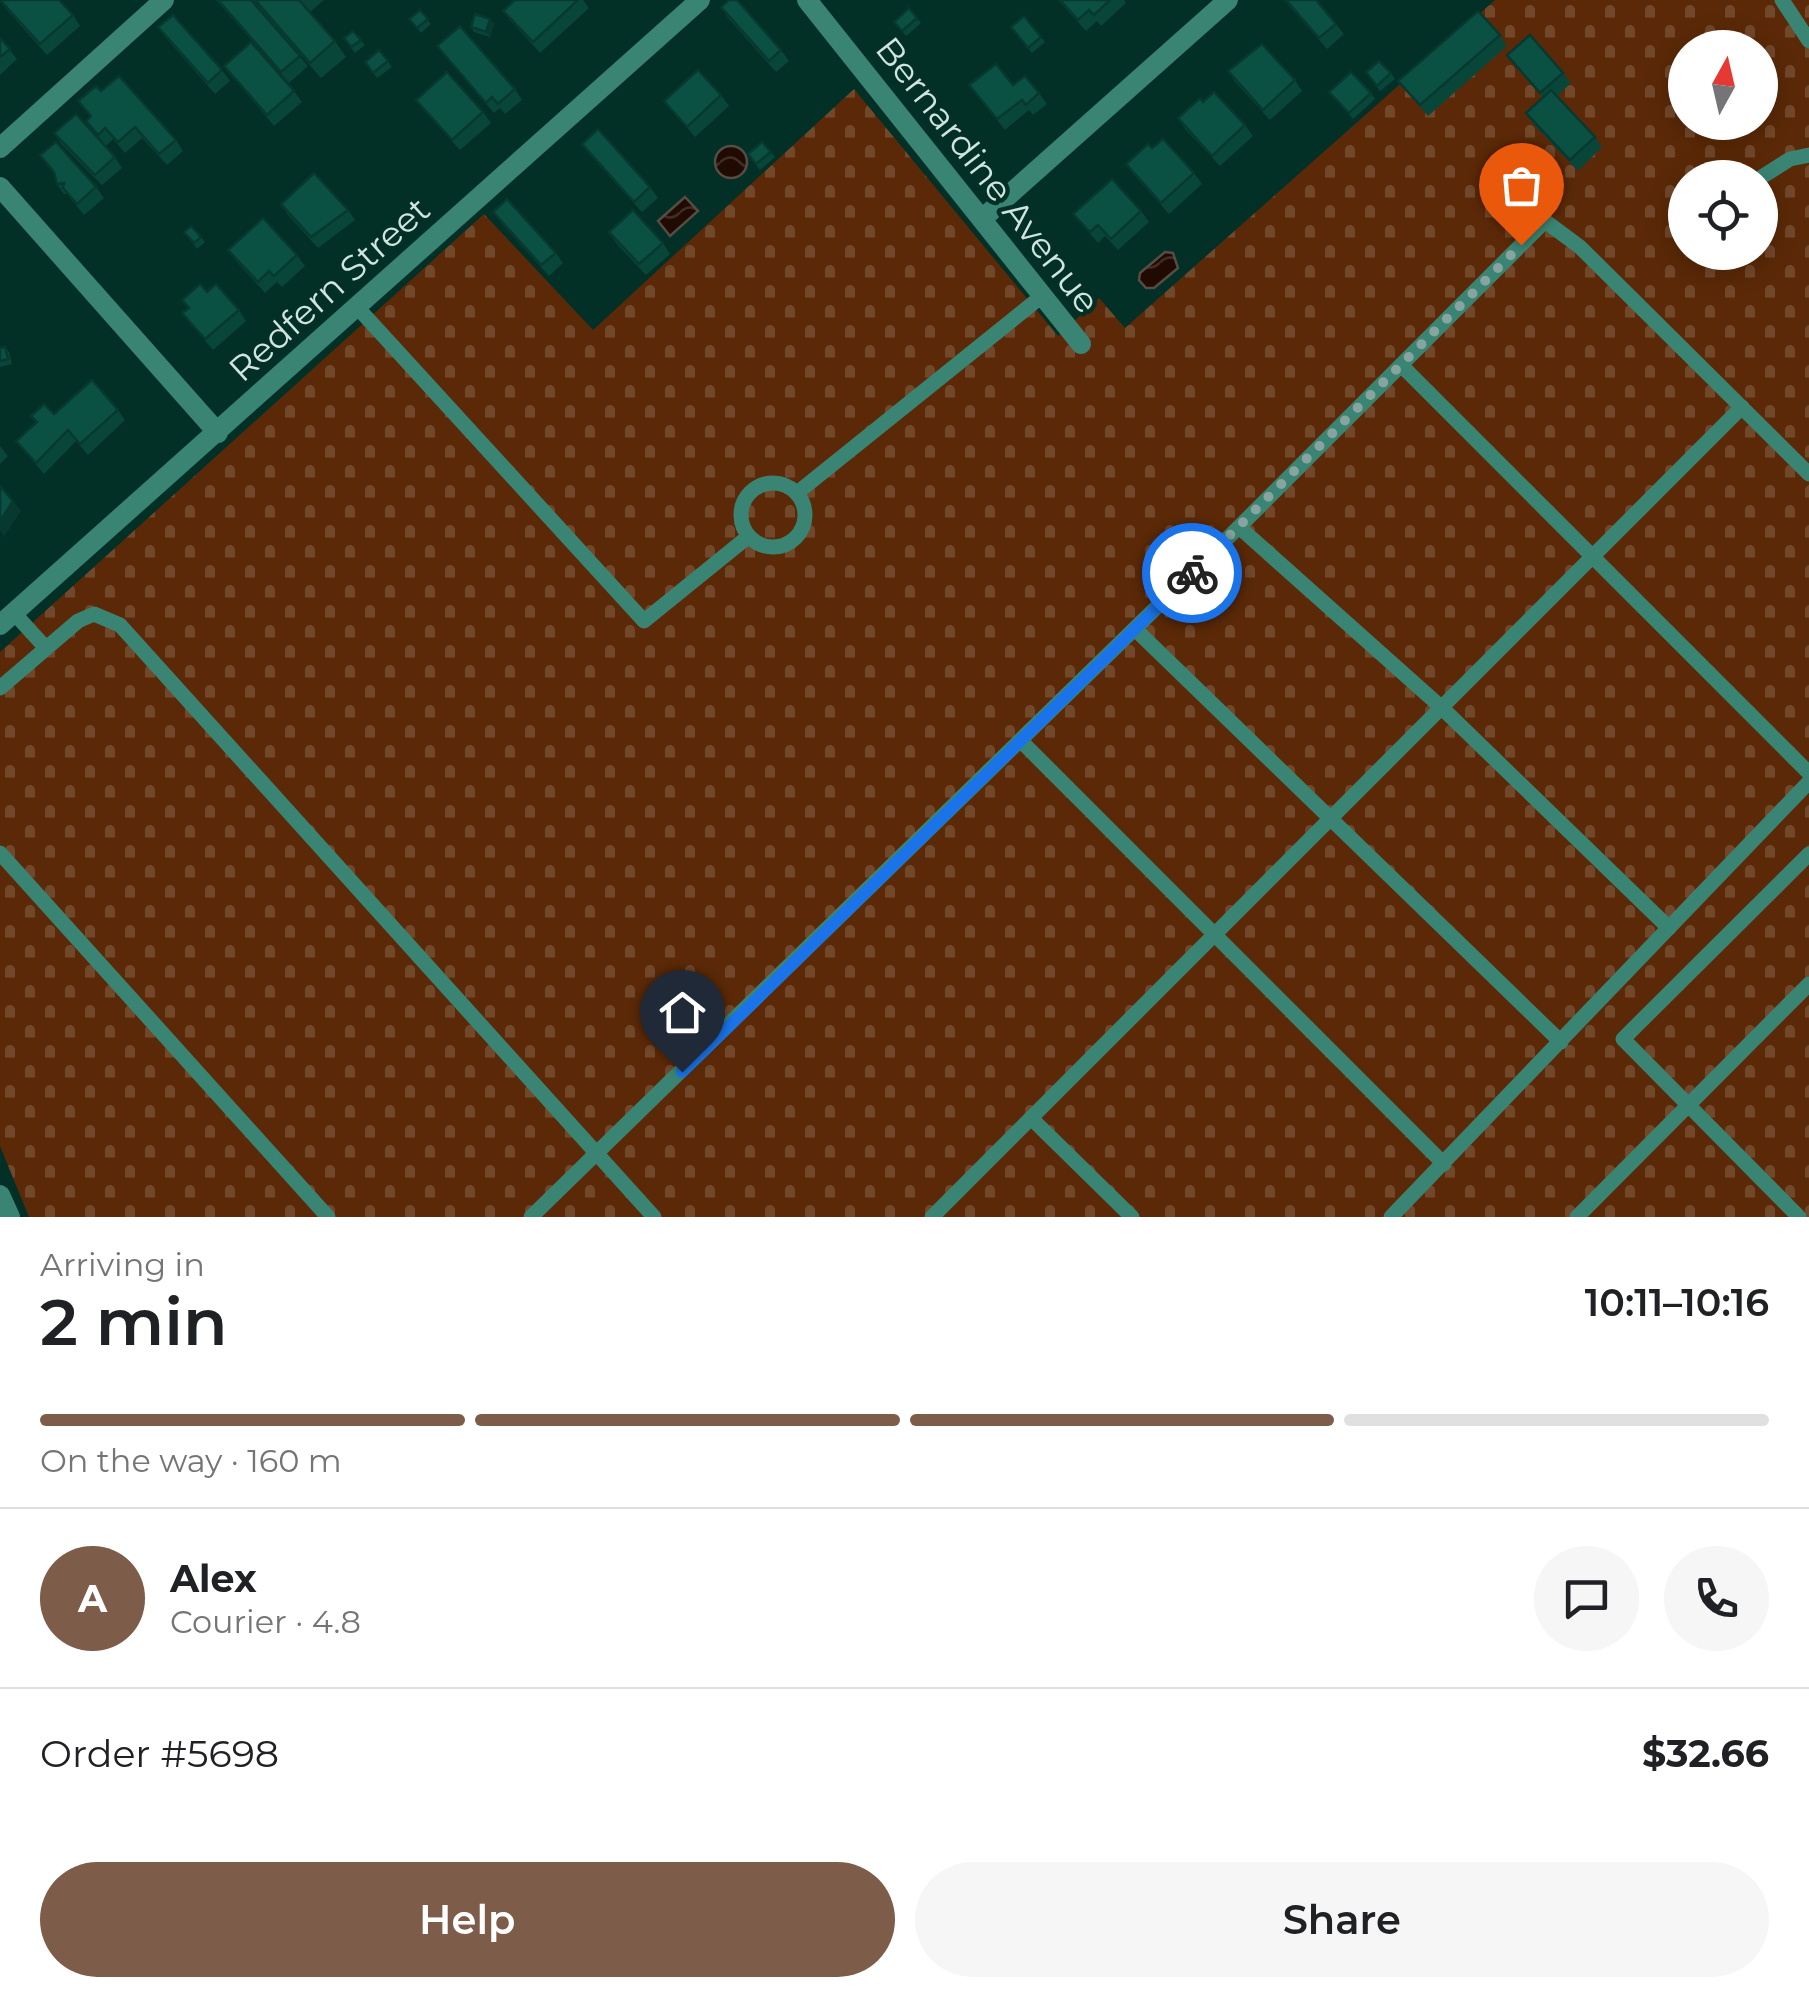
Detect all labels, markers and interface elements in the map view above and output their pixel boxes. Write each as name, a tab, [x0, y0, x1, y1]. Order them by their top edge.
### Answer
street label: Bernardine Avenue	[867, 28, 1109, 322]
north arrow	[1668, 30, 1778, 140]
map controls	[1668, 30, 1778, 270]
pin	[1479, 143, 1564, 246]
icon: bag	[1494, 158, 1549, 213]
button: locate	[1668, 160, 1778, 270]
street label: Redfern Street	[220, 188, 438, 390]
courier	[1142, 523, 1242, 623]
icon: bike	[1165, 546, 1220, 601]
pin	[640, 970, 725, 1073]
icon: home	[655, 985, 710, 1040]
text: Arriving in	[40, 1245, 205, 1284]
text: 10:11–10:16	[1585, 1279, 1769, 1326]
text: 2 min	[40, 1282, 228, 1361]
text: On the way · 160 m	[40, 1441, 342, 1480]
button: chat	[1534, 1546, 1639, 1651]
button: phone	[1664, 1546, 1769, 1651]
text: Alex	[170, 1555, 257, 1602]
text: A	[78, 1575, 107, 1622]
text: Courier · 4.8	[170, 1602, 361, 1641]
text: Order #5698	[40, 1730, 279, 1777]
text: $32.66	[1642, 1730, 1769, 1777]
button: Help	[40, 1862, 895, 1977]
button: Share	[915, 1862, 1769, 1977]

